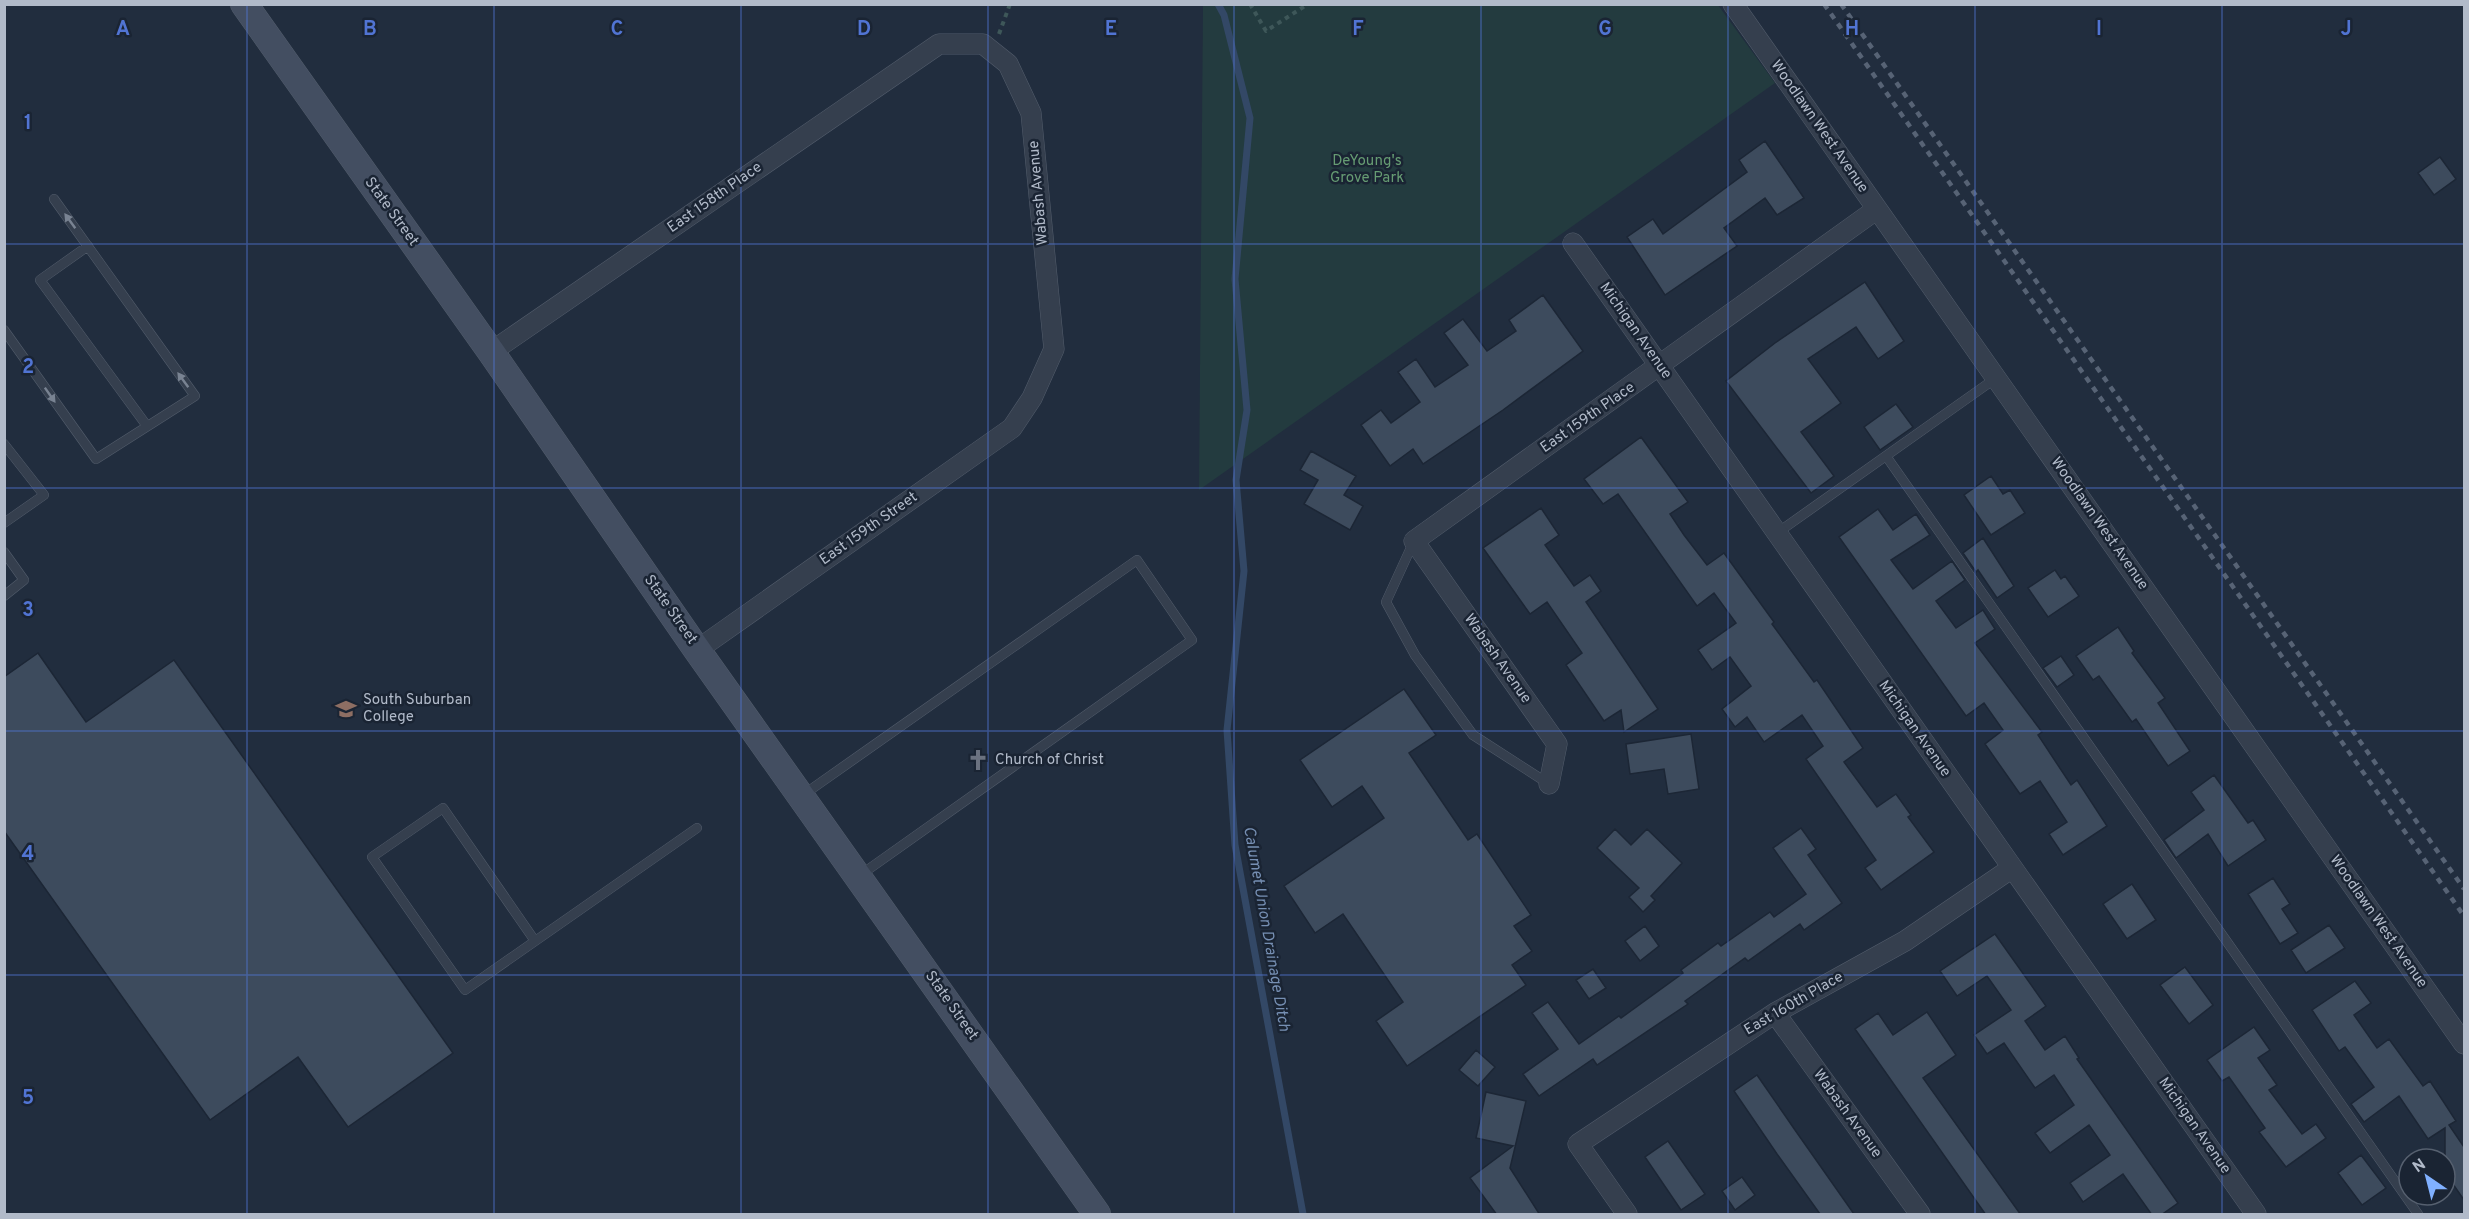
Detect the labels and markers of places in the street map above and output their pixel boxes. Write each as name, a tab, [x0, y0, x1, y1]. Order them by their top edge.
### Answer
place label: South Suburban College	[363, 691, 471, 727]
school or university icon: South Suburban College	[334, 697, 358, 721]
church icon: Church of Christ	[966, 748, 990, 772]
place label: Church of Christ	[995, 751, 1104, 770]

